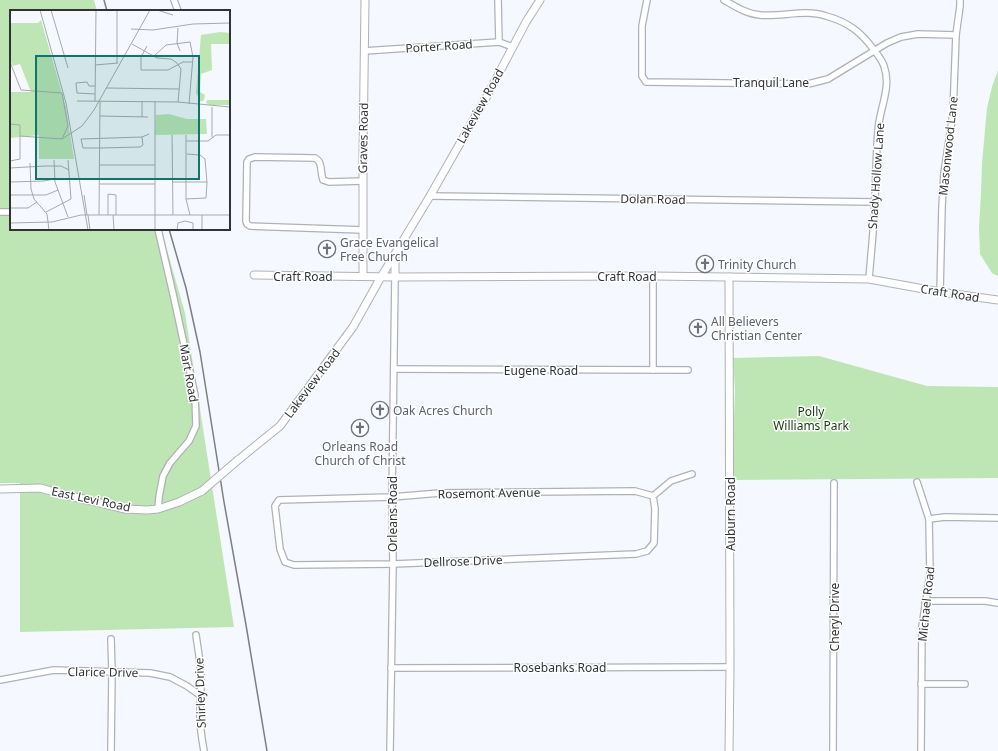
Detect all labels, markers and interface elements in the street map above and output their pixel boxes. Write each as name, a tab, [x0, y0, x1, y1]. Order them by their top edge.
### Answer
inset map	[10, 10, 230, 230]
street label: Porter Road	[405, 35, 473, 57]
street label: Lakeview Road	[452, 66, 508, 146]
street label: Tranquil Lane	[733, 74, 809, 91]
street label: Masonwood Lane	[934, 95, 962, 196]
street label: Graves Road	[354, 102, 372, 174]
street label: Shady Hollow Lane	[864, 122, 888, 230]
street label: Dolan Road	[620, 190, 686, 208]
place label: Grace Evangelical Free Church	[340, 234, 439, 265]
church icon: Grace Evangelical Free Church	[317, 239, 337, 259]
church icon: Trinity Church	[695, 254, 715, 274]
place label: Trinity Church	[718, 256, 797, 273]
street label: Craft Road	[273, 268, 333, 285]
street label: Craft Road	[597, 268, 657, 285]
street label: Craft Road	[919, 280, 981, 306]
place label: All Believers Christian Center	[711, 313, 802, 344]
church icon: All Believers Christian Center	[688, 318, 708, 338]
street label: Mart Road	[176, 343, 202, 403]
street label: Lakeview Road	[280, 345, 344, 421]
street label: Eugene Road	[504, 362, 578, 379]
church icon: Oak Acres Church	[370, 400, 390, 420]
place label: Oak Acres Church	[393, 402, 493, 419]
park label: Polly Williams Park	[773, 403, 849, 434]
church icon: Orleans Road Church of Christ	[350, 418, 370, 438]
place label: Orleans Road Church of Christ	[314, 438, 406, 469]
street label: Orleans Road	[384, 476, 401, 552]
street label: Auburn Road	[722, 477, 739, 551]
street label: East Levi Road	[50, 482, 132, 516]
street label: Rosemont Avenue	[437, 484, 541, 502]
street label: Dellrose Drive	[423, 551, 503, 571]
street label: Michael Road	[914, 565, 938, 643]
street label: Cheryl Drive	[826, 582, 843, 651]
street label: Shirley Drive	[190, 657, 210, 729]
street label: Rosebanks Road	[514, 659, 606, 676]
street label: Clarice Drive	[67, 663, 139, 681]

